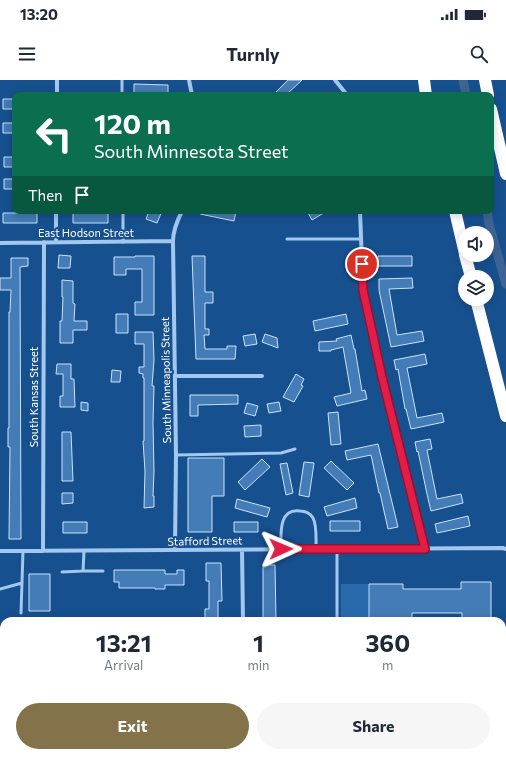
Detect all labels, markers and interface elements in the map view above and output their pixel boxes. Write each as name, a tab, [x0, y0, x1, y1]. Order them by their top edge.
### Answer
text: 13:20	[20, 5, 58, 23]
icon: menu	[16, 43, 38, 65]
text: Turnly	[226, 43, 280, 65]
icon: search	[468, 43, 490, 65]
text: 120 m	[94, 106, 171, 140]
icon: left	[28, 108, 80, 160]
text: South Minnesota Street	[94, 140, 288, 162]
icon: arrive	[71, 184, 93, 206]
text: Then	[28, 186, 63, 204]
street label: East Hodson Street	[38, 226, 135, 239]
map controls	[458, 226, 494, 306]
button: sound	[458, 226, 494, 262]
pin	[345, 247, 379, 281]
icon: arrive	[351, 253, 373, 275]
button: layers	[458, 270, 494, 306]
street label: South Minneapolis Street	[158, 316, 173, 443]
street label: South Kansas Street	[27, 346, 40, 447]
position arrow	[260, 528, 302, 570]
street label: Stafford Street	[167, 533, 243, 548]
text: 13:21	[96, 628, 152, 657]
text: 1	[253, 628, 264, 657]
text: 360	[365, 628, 410, 657]
text: Arrival	[104, 657, 143, 673]
text: min	[247, 657, 270, 673]
text: m	[382, 657, 393, 673]
button: Exit	[16, 703, 249, 749]
button: Share	[257, 703, 490, 749]

